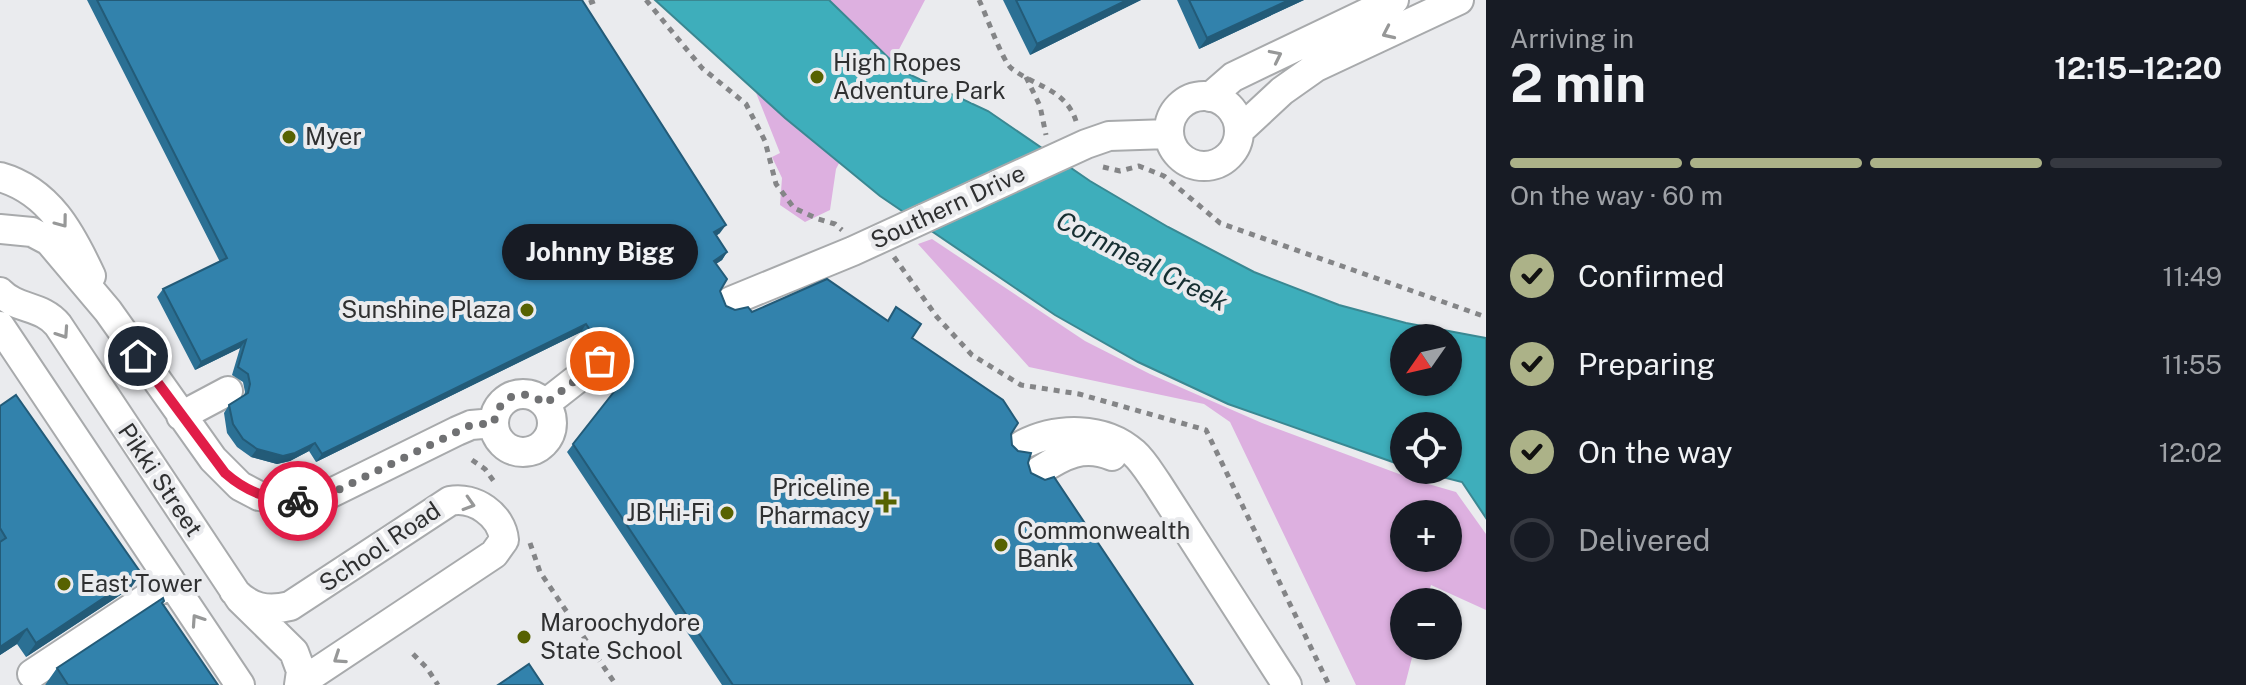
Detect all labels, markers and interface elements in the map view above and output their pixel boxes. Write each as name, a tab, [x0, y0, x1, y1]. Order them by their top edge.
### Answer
one-way arrow	[1382, 23, 1396, 39]
text: Arriving in	[1510, 23, 1634, 54]
place label: High Ropes Adventure Park	[833, 48, 1006, 104]
one-way arrow	[1268, 50, 1283, 66]
text: 12:15–12:20	[2054, 50, 2222, 86]
text: 2 min	[1510, 53, 1646, 114]
marker: High Ropes Adventure Park	[808, 68, 826, 86]
place label: Myer	[305, 122, 362, 150]
marker: Myer	[280, 128, 298, 146]
street label: Southern Drive	[866, 158, 1029, 254]
text: On the way · 60 m	[1510, 180, 1723, 211]
water label: Cornmeal Creek	[1051, 204, 1233, 317]
one-way arrow	[52, 213, 66, 228]
callout: Johnny Bigg	[502, 225, 698, 281]
text: Johnny Bigg	[526, 236, 674, 267]
icon: check	[1510, 254, 1554, 298]
text: Confirmed	[1578, 258, 1724, 294]
text: 11:49	[2163, 261, 2222, 292]
place label: Sunshine Plaza	[341, 295, 511, 323]
marker: Sunshine Plaza	[518, 301, 536, 319]
pin	[104, 322, 172, 390]
one-way arrow	[53, 324, 68, 338]
north arrow	[1390, 324, 1462, 396]
map controls	[1390, 324, 1462, 660]
pin	[566, 327, 634, 395]
icon: home	[116, 334, 160, 378]
icon: bag	[578, 339, 622, 383]
icon: check	[1510, 342, 1554, 386]
text: Preparing	[1578, 346, 1715, 382]
text: 11:55	[2162, 349, 2222, 380]
button: locate	[1390, 412, 1462, 484]
street label: Pikki Street	[113, 418, 209, 541]
icon: check	[1510, 430, 1554, 474]
text: On the way	[1578, 434, 1732, 470]
text: 12:02	[2159, 437, 2222, 468]
courier	[258, 461, 338, 541]
place label: Priceline Pharmacy	[759, 473, 870, 529]
icon: bike	[276, 479, 320, 523]
marker: Priceline Pharmacy	[877, 493, 895, 511]
street label: School Road	[314, 495, 445, 597]
one-way arrow	[462, 495, 475, 511]
place label: JB Hi-Fi	[626, 498, 711, 526]
button: +	[1390, 500, 1462, 572]
marker: JB Hi-Fi	[718, 504, 736, 522]
place label: Commonwealth Bank	[1017, 516, 1190, 572]
text: Delivered	[1578, 522, 1710, 558]
marker: Commonwealth Bank	[992, 536, 1010, 554]
place label: East Tower	[80, 569, 202, 597]
marker: East Tower	[55, 575, 73, 593]
button: −	[1390, 588, 1462, 660]
place label: Maroochydore State School	[540, 608, 700, 664]
one-way arrow	[191, 615, 206, 629]
marker: Maroochydore State School	[515, 628, 533, 646]
one-way arrow	[333, 649, 347, 664]

